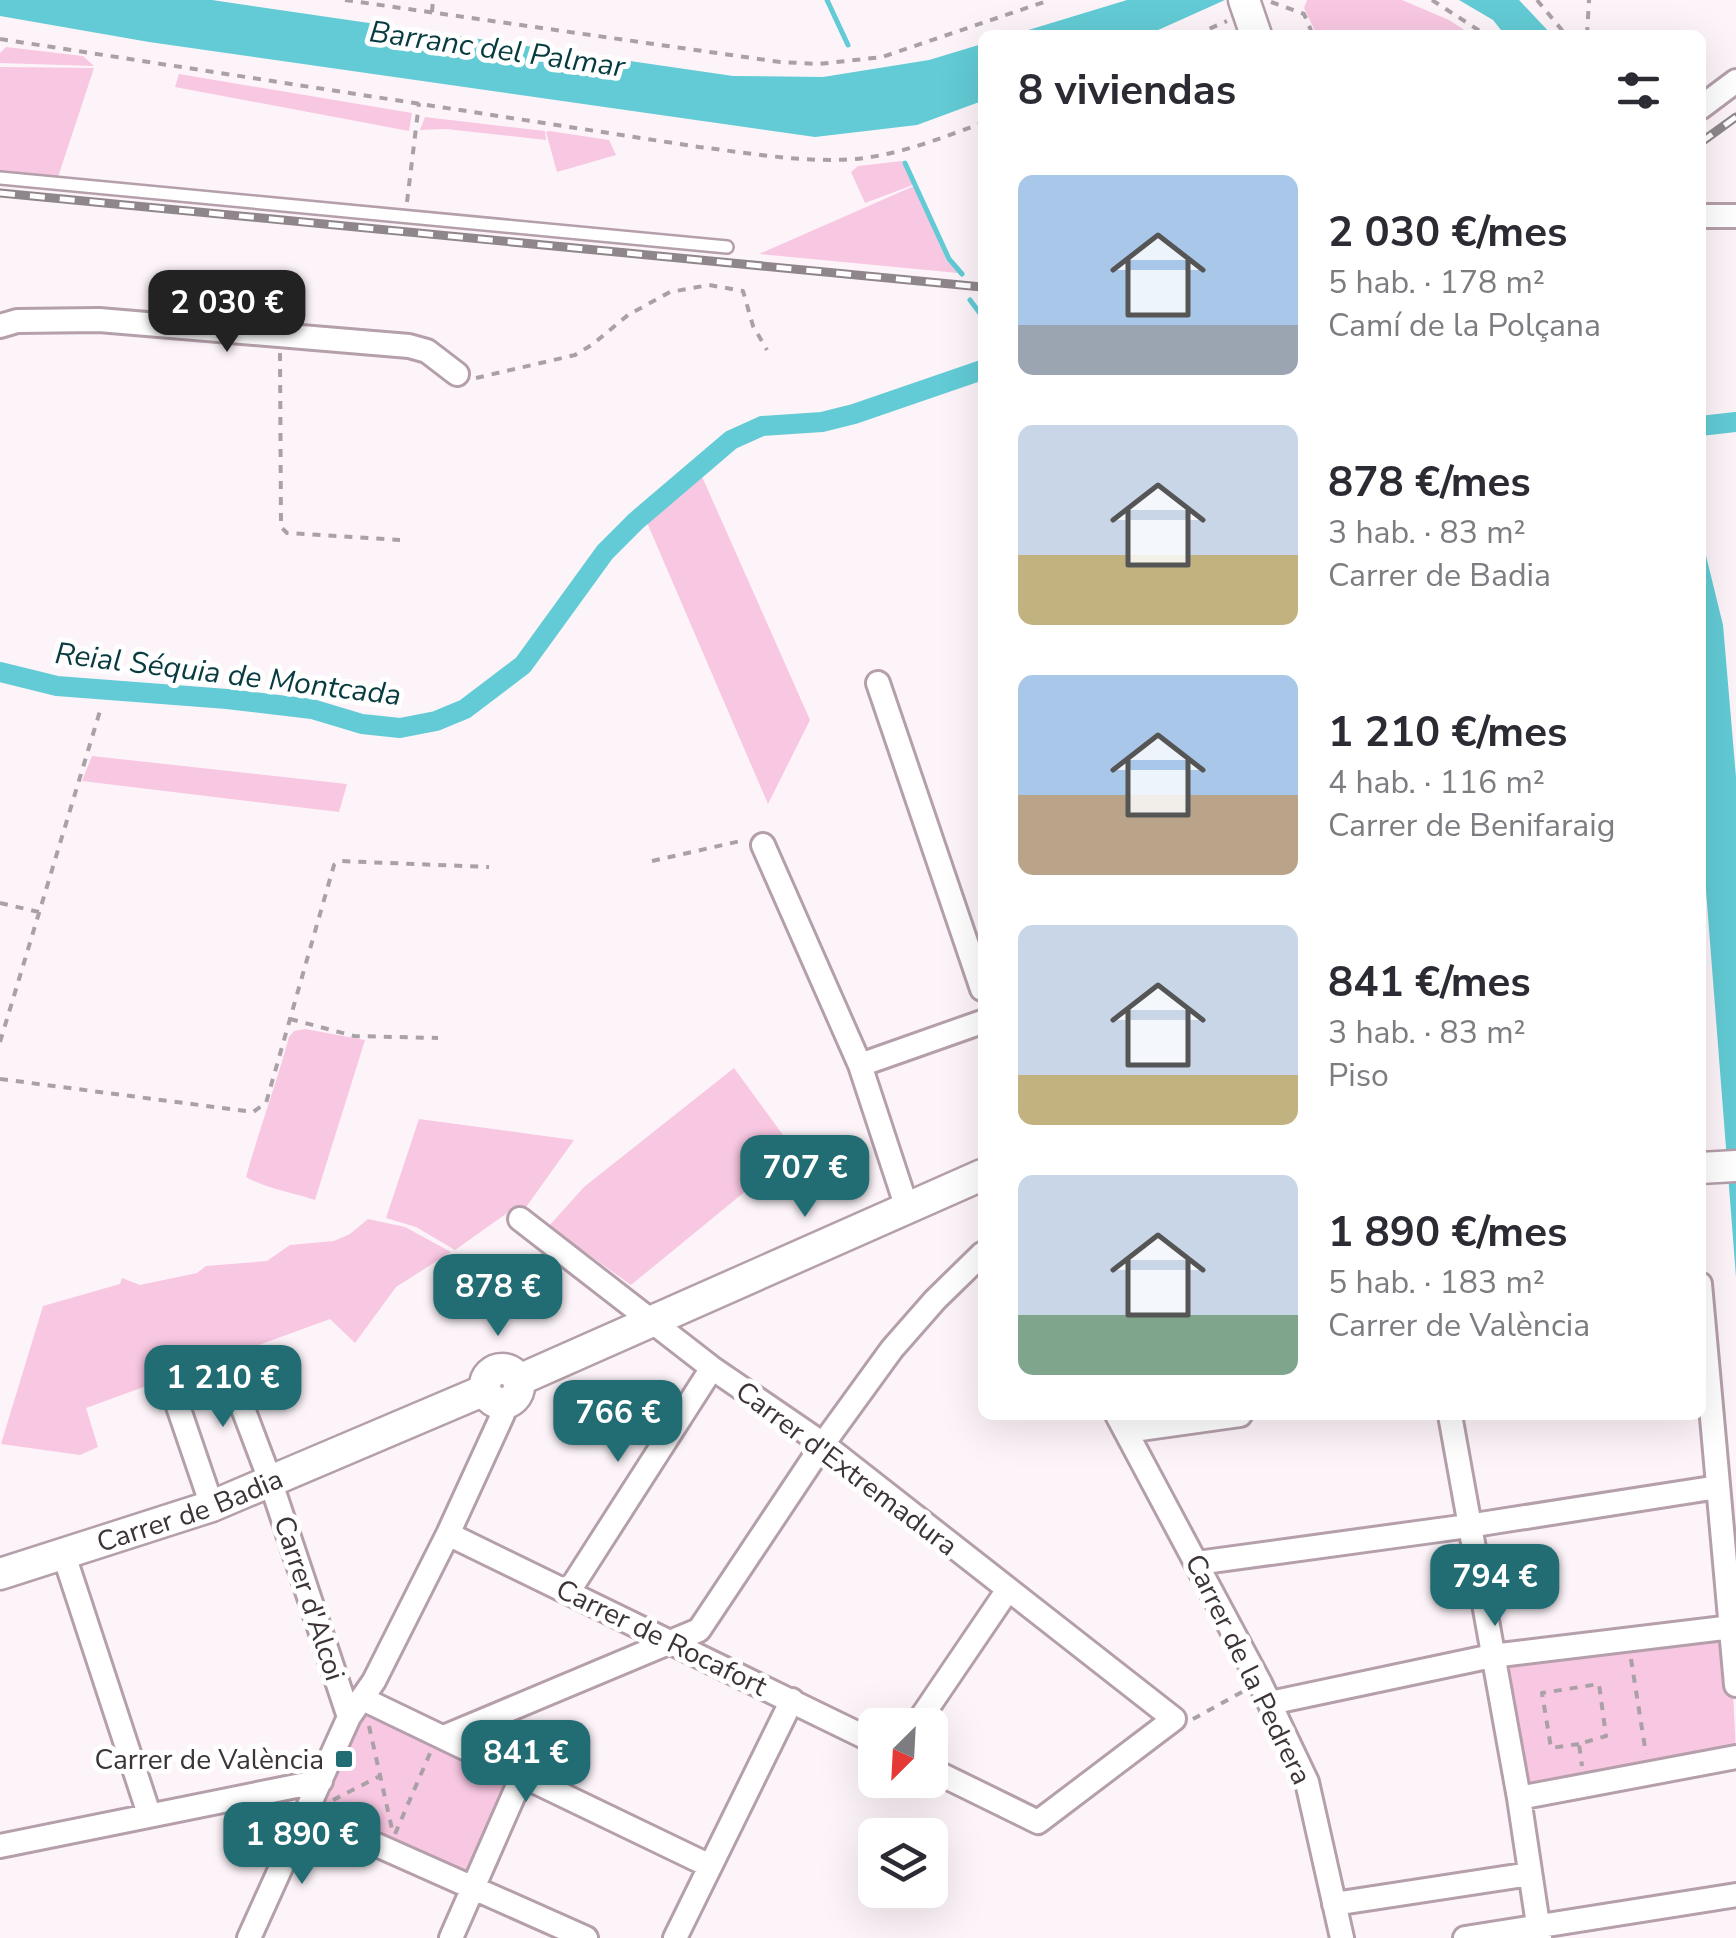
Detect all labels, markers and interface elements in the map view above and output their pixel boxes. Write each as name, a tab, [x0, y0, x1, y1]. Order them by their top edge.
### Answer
water label: Barranc del Palmar	[367, 11, 629, 88]
text: 8 viviendas	[1018, 62, 1236, 119]
icon: filters	[1611, 63, 1666, 118]
text: 2 030 €/mes	[1328, 204, 1567, 261]
icon: home	[1098, 215, 1218, 335]
text: 5 hab. · 178 m²	[1328, 261, 1545, 304]
pin: 2 030 €	[135, 270, 319, 355]
text: 2 030 €	[170, 281, 284, 324]
text: Camí de la Polçana	[1328, 304, 1601, 347]
text: 878 €/mes	[1328, 454, 1531, 511]
icon: home	[1098, 465, 1218, 585]
text: 3 hab. · 83 m²	[1328, 511, 1526, 554]
text: Carrer de Badia	[1328, 554, 1551, 597]
water label: Reial Séquia de Montcada	[53, 633, 403, 716]
text: 1 210 €/mes	[1328, 704, 1567, 761]
icon: home	[1098, 715, 1218, 835]
text: 4 hab. · 116 m²	[1328, 761, 1545, 804]
text: Carrer de Benifaraig	[1328, 804, 1615, 847]
text: 841 €/mes	[1328, 954, 1531, 1011]
icon: home	[1098, 965, 1218, 1085]
text: 3 hab. · 83 m²	[1328, 1011, 1526, 1054]
text: Piso	[1328, 1054, 1389, 1097]
pin: 707 €	[735, 1135, 875, 1220]
text: 707 €	[762, 1146, 848, 1189]
text: 1 890 €/mes	[1328, 1204, 1567, 1261]
icon: home	[1098, 1215, 1218, 1335]
pin: 878 €	[428, 1254, 568, 1339]
text: 5 hab. · 183 m²	[1328, 1261, 1545, 1304]
text: 878 €	[455, 1265, 541, 1308]
text: Carrer de València	[1328, 1304, 1590, 1347]
pin: 1 210 €	[131, 1345, 315, 1430]
text: 1 210 €	[166, 1356, 280, 1399]
street label: Carrer d'Extremadura	[728, 1373, 965, 1565]
pin: 766 €	[548, 1380, 688, 1465]
text: 766 €	[575, 1391, 661, 1434]
street label: Carrer de Badia	[92, 1460, 289, 1562]
street label: Carrer d'Alcoi	[265, 1511, 354, 1686]
pin: 794 €	[1425, 1544, 1565, 1629]
street label: Carrer de la Pedrera	[1176, 1548, 1320, 1791]
text: 794 €	[1452, 1555, 1538, 1598]
street label: Carrer de Rocafort	[550, 1570, 774, 1706]
north arrow	[858, 1708, 948, 1798]
map controls	[858, 1708, 948, 1908]
pin: 841 €	[456, 1720, 596, 1805]
text: 841 €	[483, 1731, 569, 1774]
place label: Carrer de València	[95, 1741, 324, 1779]
marker: Carrer de València	[333, 1748, 355, 1770]
pin: 1 890 €	[210, 1802, 394, 1887]
text: 1 890 €	[245, 1813, 359, 1856]
button: layers	[858, 1818, 948, 1908]

